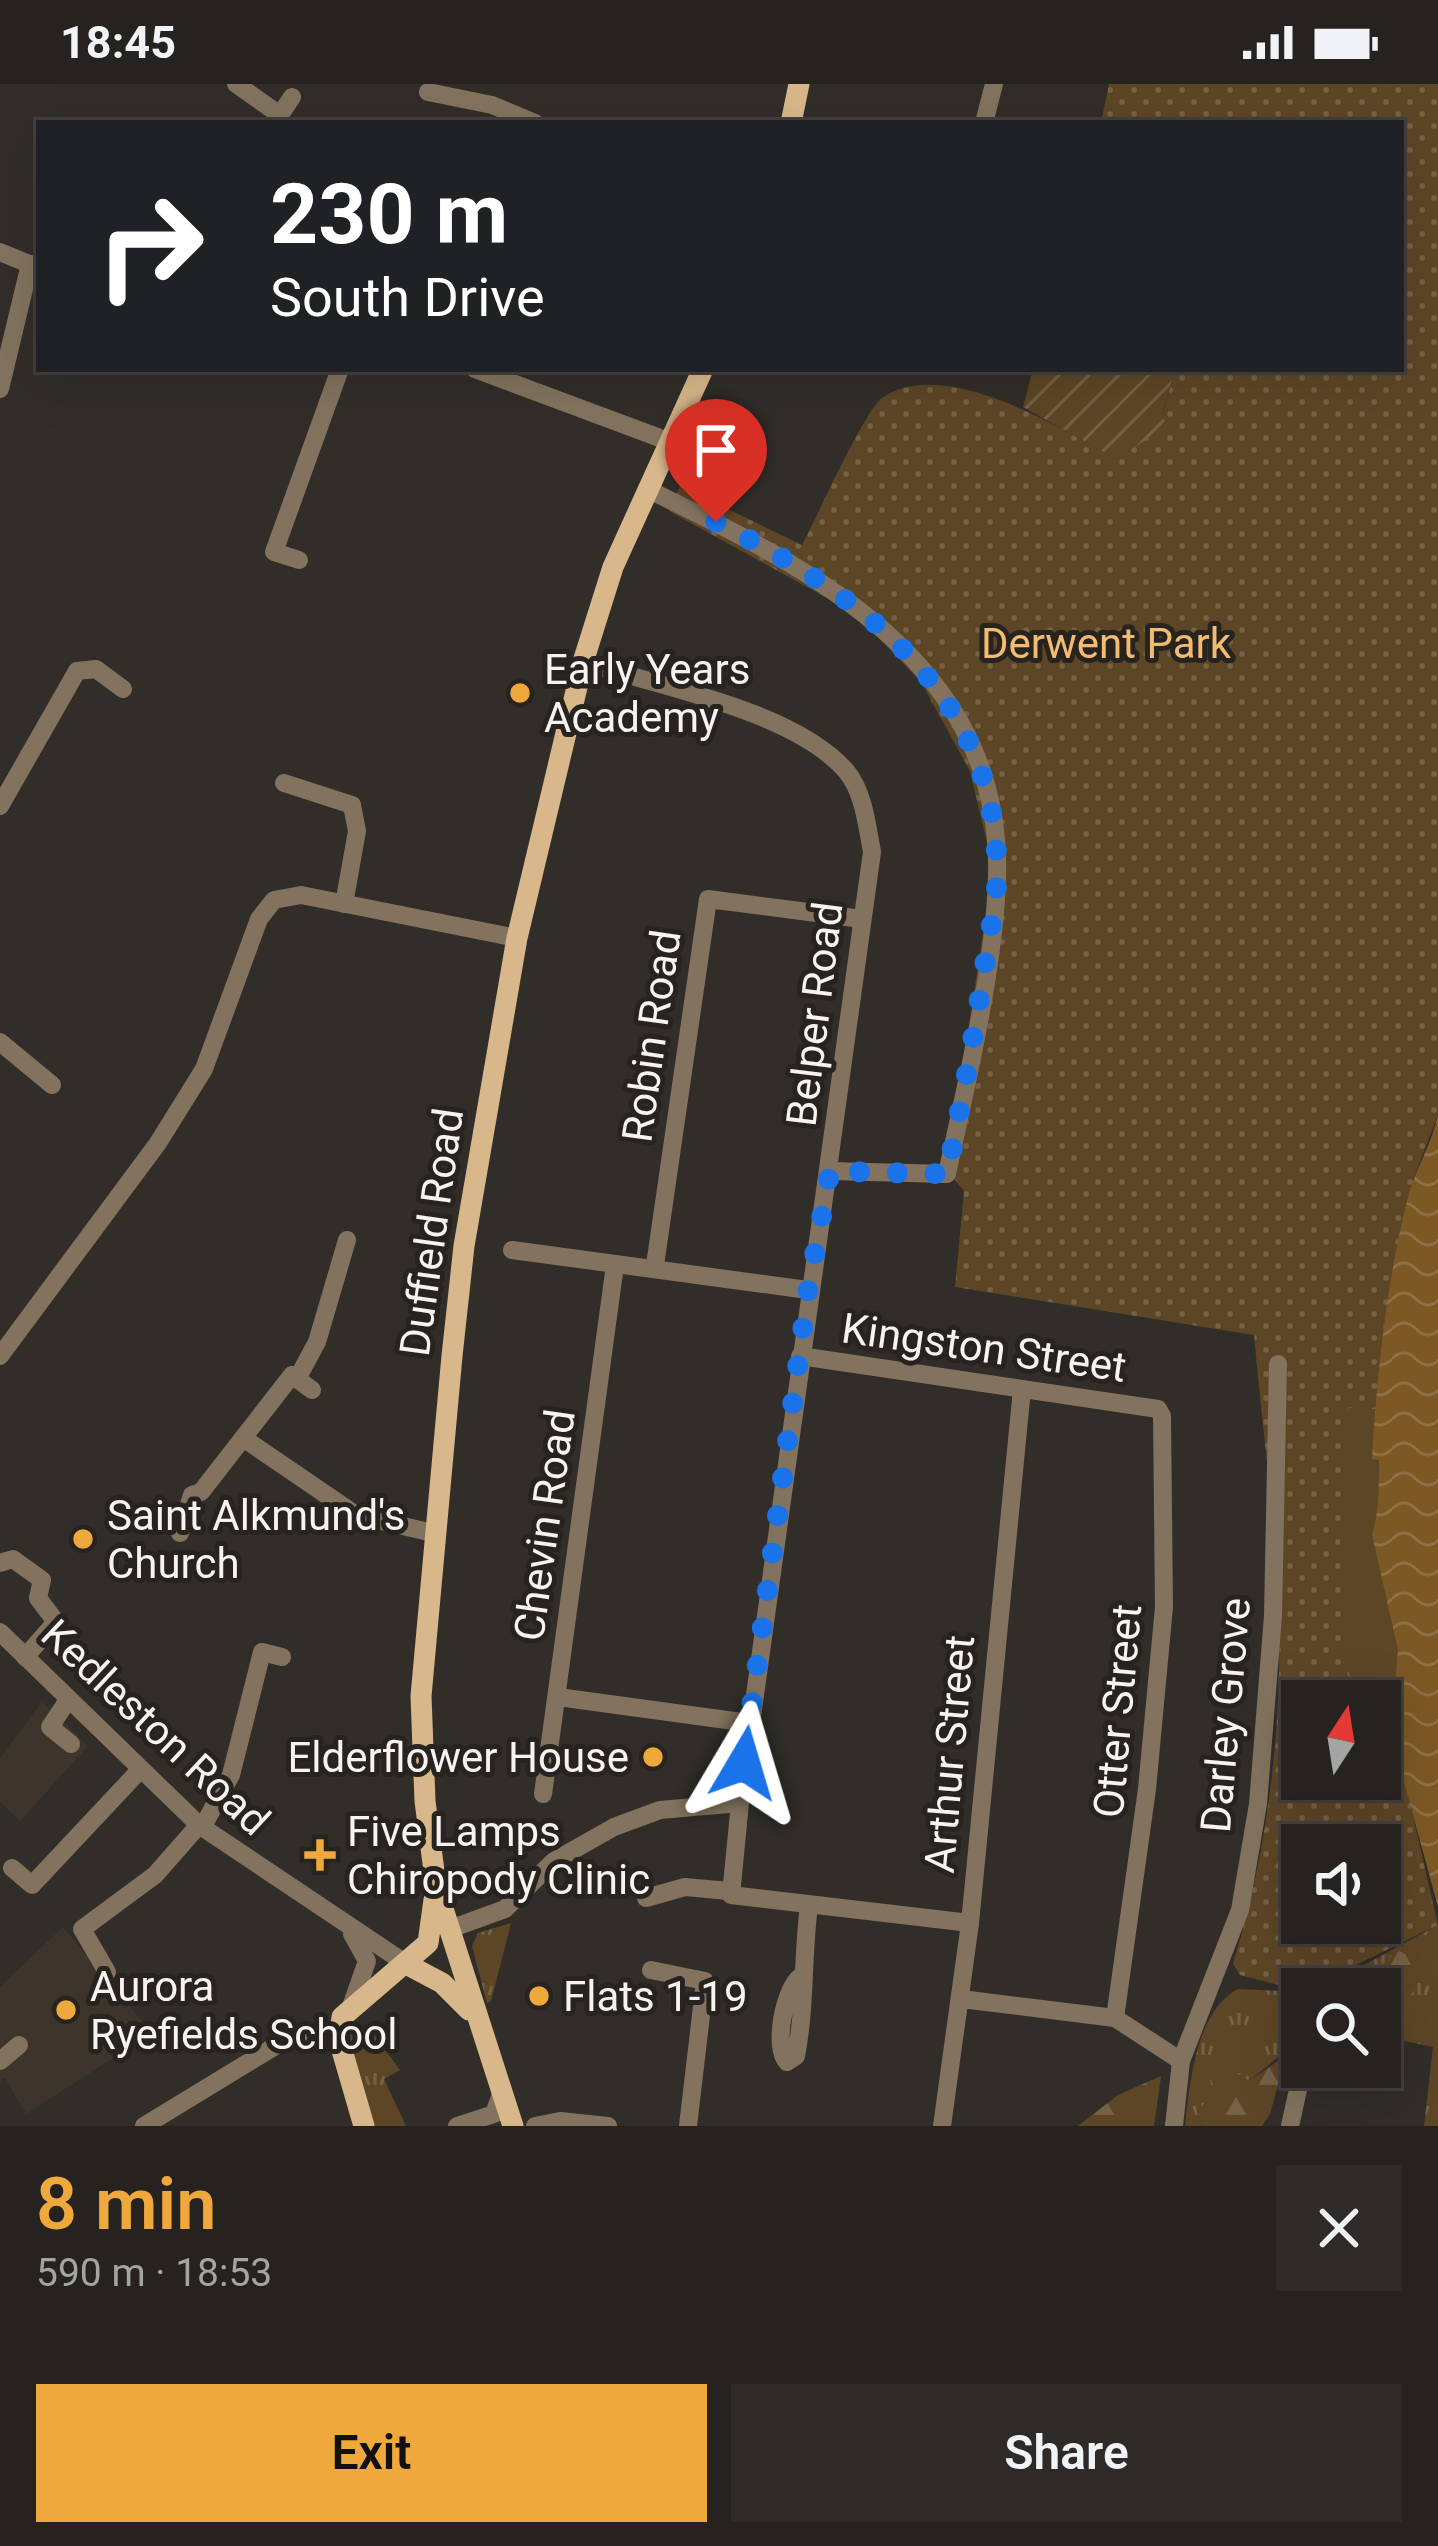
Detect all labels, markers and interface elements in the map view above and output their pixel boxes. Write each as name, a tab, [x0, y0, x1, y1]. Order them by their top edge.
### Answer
text: 18:45	[60, 16, 176, 69]
text: 230 m	[270, 165, 508, 264]
icon: right	[72, 168, 228, 324]
text: South Drive	[270, 266, 545, 329]
pin	[665, 399, 767, 522]
icon: arrive	[683, 417, 749, 483]
park label: Derwent Park	[981, 619, 1232, 668]
place label: Early Years Academy	[544, 645, 750, 742]
marker: Early Years Academy	[507, 680, 533, 706]
street label: Belper Road	[776, 899, 853, 1129]
street label: Robin Road	[612, 927, 691, 1145]
street label: Duffield Road	[390, 1105, 473, 1359]
street label: Kingston Street	[839, 1303, 1129, 1392]
street label: Chevin Road	[504, 1406, 585, 1644]
place label: Saint Alkmund's Church	[107, 1491, 406, 1588]
marker: Saint Alkmund's Church	[70, 1526, 96, 1552]
street label: Darley Grove	[1191, 1596, 1260, 1835]
street label: Otter Street	[1084, 1602, 1151, 1820]
street label: Kedleston Road	[32, 1609, 280, 1845]
street label: Arthur Street	[915, 1633, 984, 1875]
north arrow	[1281, 1680, 1401, 1800]
map controls	[1281, 1680, 1401, 2088]
position arrow	[681, 1700, 807, 1826]
place label: Elderflower House	[287, 1733, 629, 1782]
marker: Elderflower House	[640, 1744, 666, 1770]
place label: Five Lamps Chiropody Clinic	[347, 1807, 650, 1904]
button: sound	[1281, 1824, 1401, 1944]
marker: Five Lamps Chiropody Clinic	[304, 1839, 336, 1871]
place label: Aurora Ryefields School	[90, 1962, 397, 2059]
button: search	[1281, 1968, 1401, 2088]
place label: Flats 1-19	[563, 1972, 748, 2021]
marker: Flats 1-19	[526, 1983, 552, 2009]
marker: Aurora Ryefields School	[53, 1997, 79, 2023]
text: 8 min	[36, 2162, 217, 2247]
button: close	[1276, 2165, 1402, 2291]
text: 590 m · 18:53	[36, 2250, 272, 2296]
button: Exit	[36, 2384, 707, 2522]
button: Share	[731, 2384, 1402, 2522]

